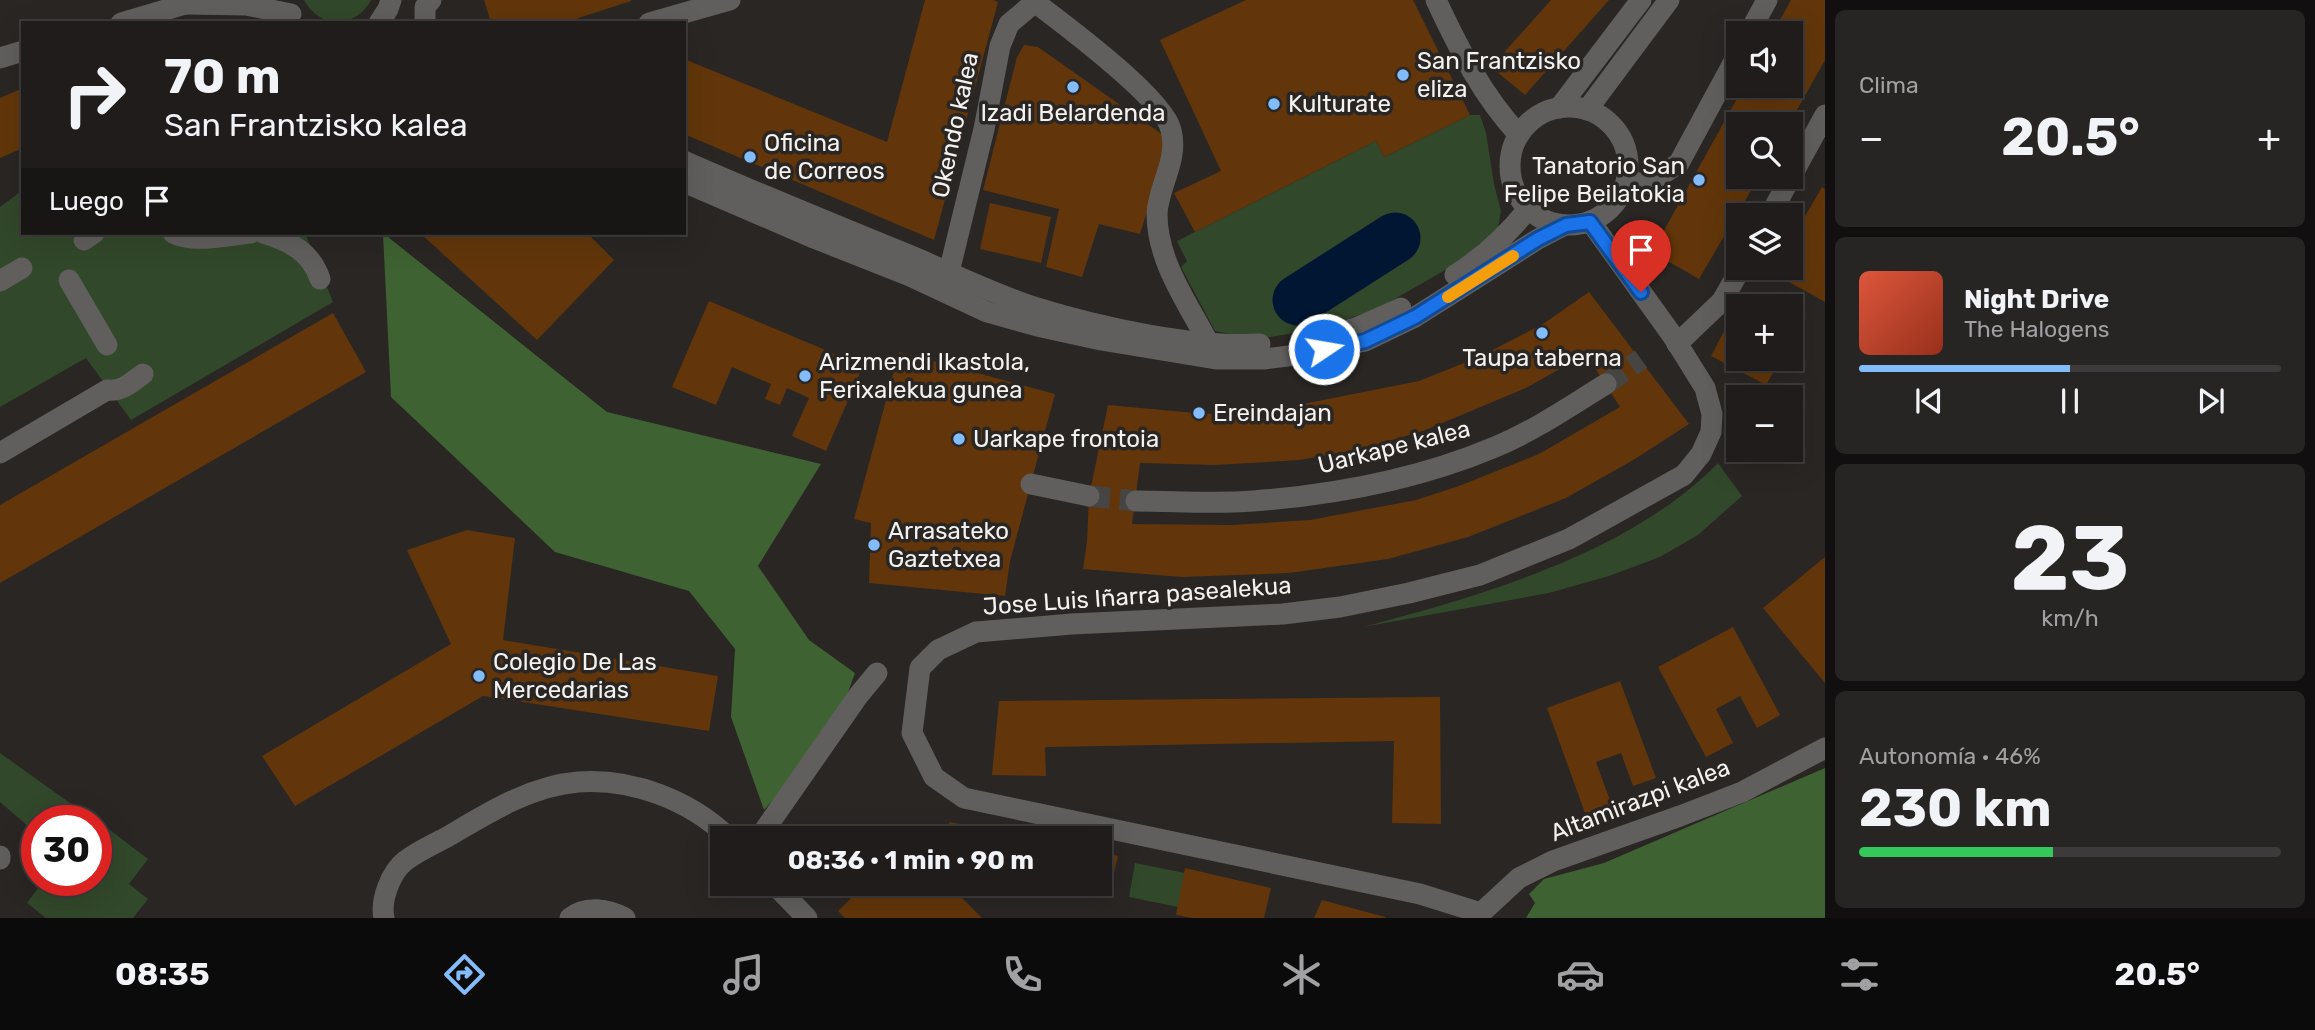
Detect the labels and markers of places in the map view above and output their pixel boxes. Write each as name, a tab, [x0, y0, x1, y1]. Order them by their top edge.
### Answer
place label: San Frantzisko eliza	[1417, 47, 1581, 103]
marker: San Frantzisko eliza	[1395, 67, 1411, 83]
marker: Izadi Belardenda	[1065, 79, 1081, 95]
place label: Kulturate	[1288, 90, 1391, 118]
marker: Kulturate	[1266, 96, 1282, 112]
place label: Izadi Belardenda	[980, 99, 1166, 127]
place label: Oficina de Correos	[764, 129, 885, 185]
marker: Oficina de Correos	[742, 149, 758, 165]
place label: Tanatorio San Felipe Beilatokia	[1504, 152, 1685, 208]
marker: Tanatorio San Felipe Beilatokia	[1691, 172, 1707, 188]
pin	[1611, 220, 1671, 292]
marker: Taupa taberna	[1534, 325, 1550, 341]
place label: Taupa taberna	[1462, 344, 1622, 372]
place label: Arizmendi Ikastola, Ferixalekua gunea	[819, 348, 1030, 404]
marker: Arizmendi Ikastola, Ferixalekua gunea	[797, 368, 813, 384]
place label: Ereindajan	[1213, 399, 1332, 427]
marker: Ereindajan	[1191, 405, 1207, 421]
place label: Uarkape frontoia	[973, 425, 1159, 453]
marker: Uarkape frontoia	[951, 431, 967, 447]
place label: Arrasateko Gaztetxea	[888, 517, 1009, 573]
marker: Arrasateko Gaztetxea	[866, 537, 882, 553]
place label: Colegio De Las Mercedarias	[493, 648, 657, 704]
marker: Colegio De Las Mercedarias	[471, 668, 487, 684]

